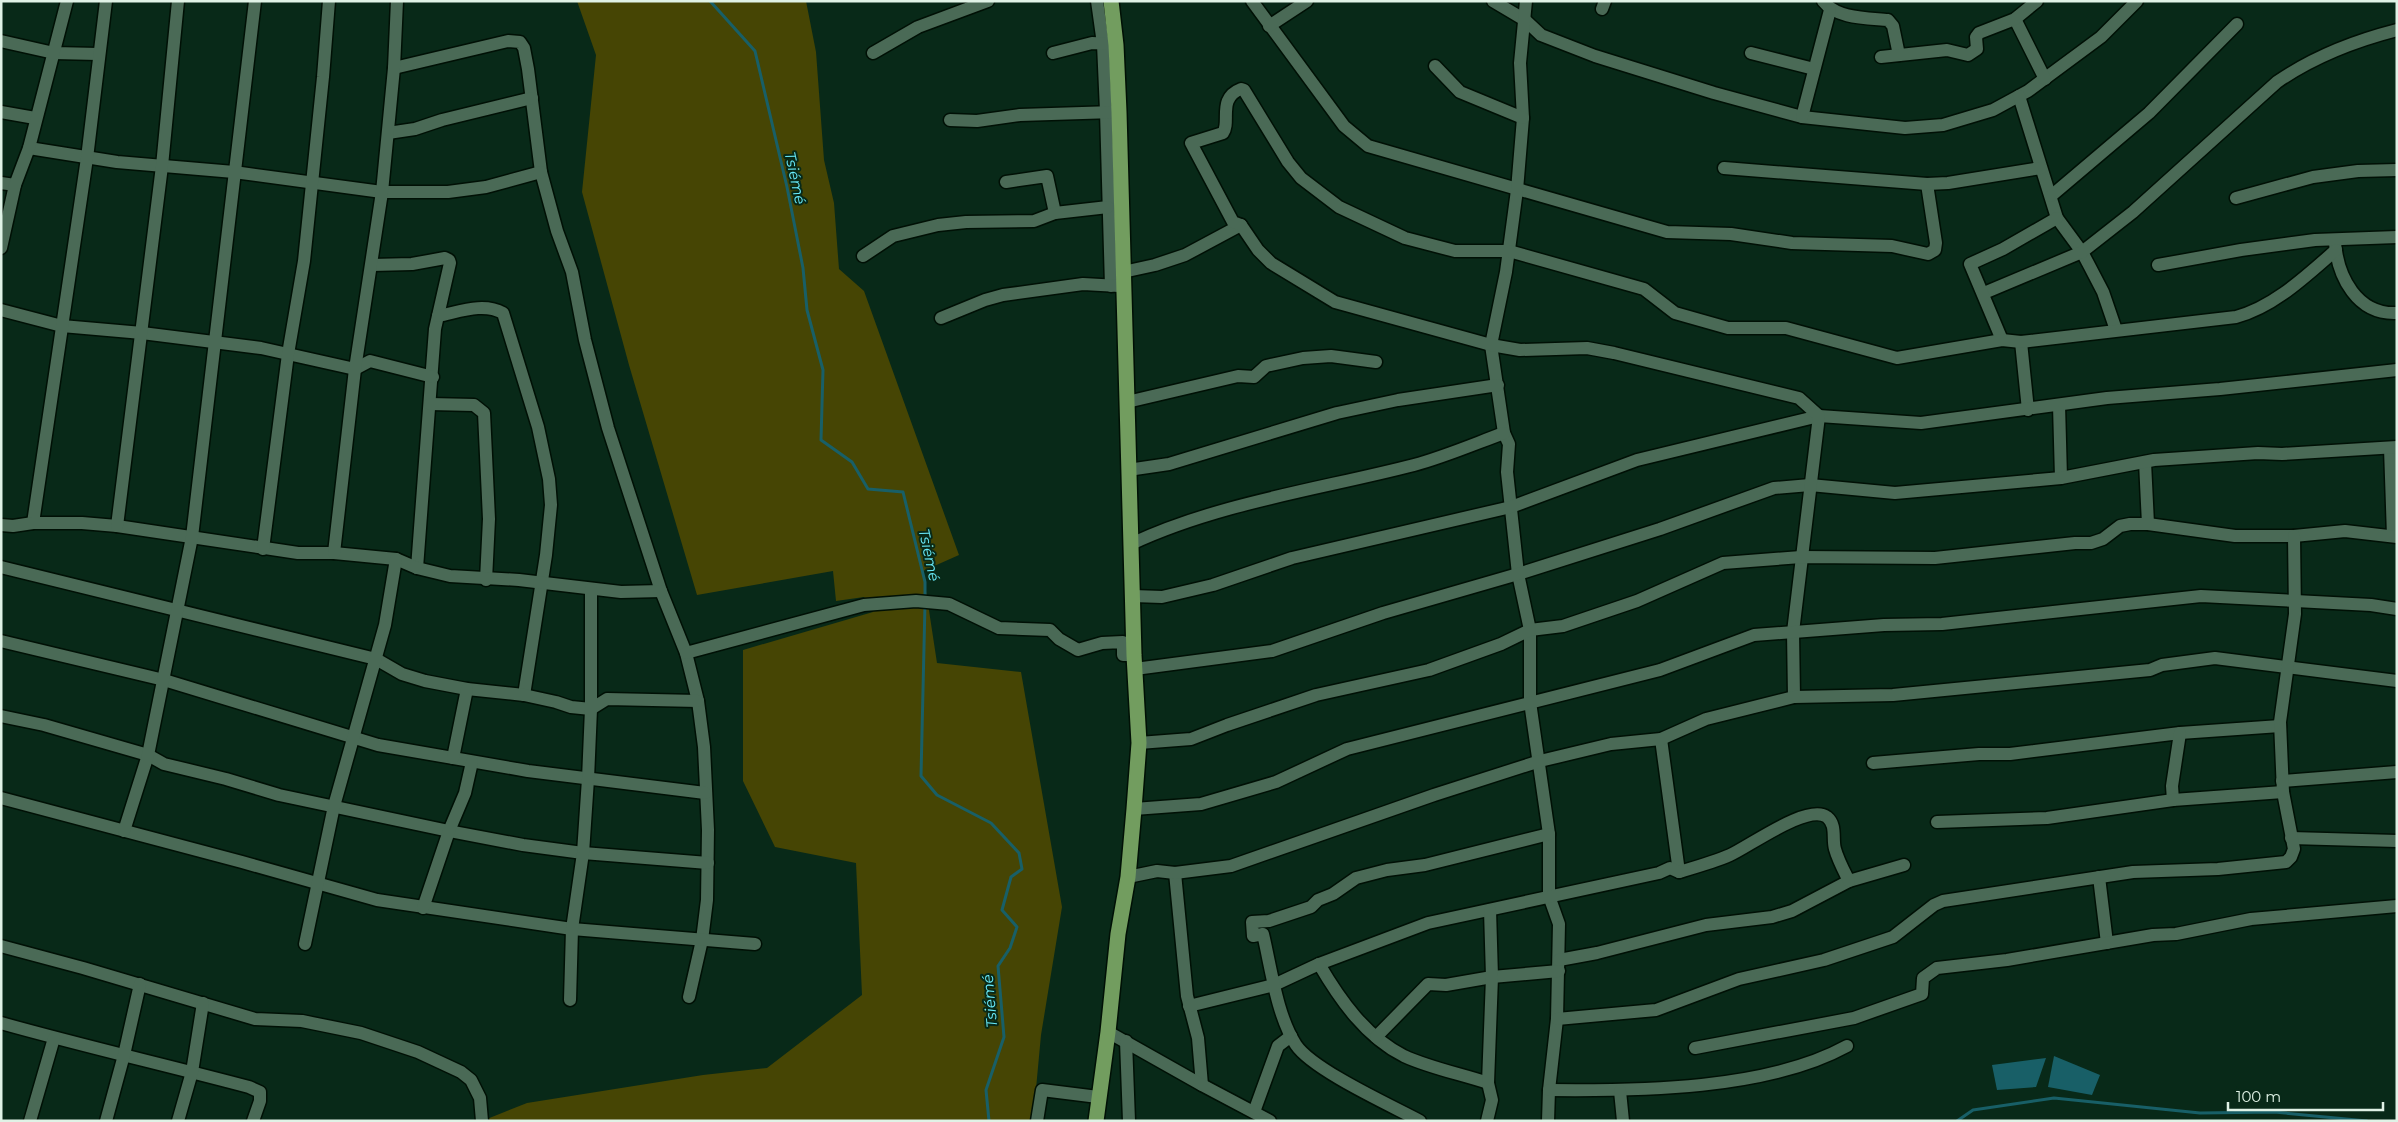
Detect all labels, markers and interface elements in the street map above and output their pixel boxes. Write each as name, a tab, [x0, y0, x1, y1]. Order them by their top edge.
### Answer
water label: Tsiémé	[781, 150, 810, 206]
water label: Tsiémé	[915, 527, 944, 583]
water label: Tsiémé	[978, 974, 1001, 1028]
scale bar	[2228, 1080, 2383, 1112]
text: 100 m	[2236, 1087, 2281, 1106]

